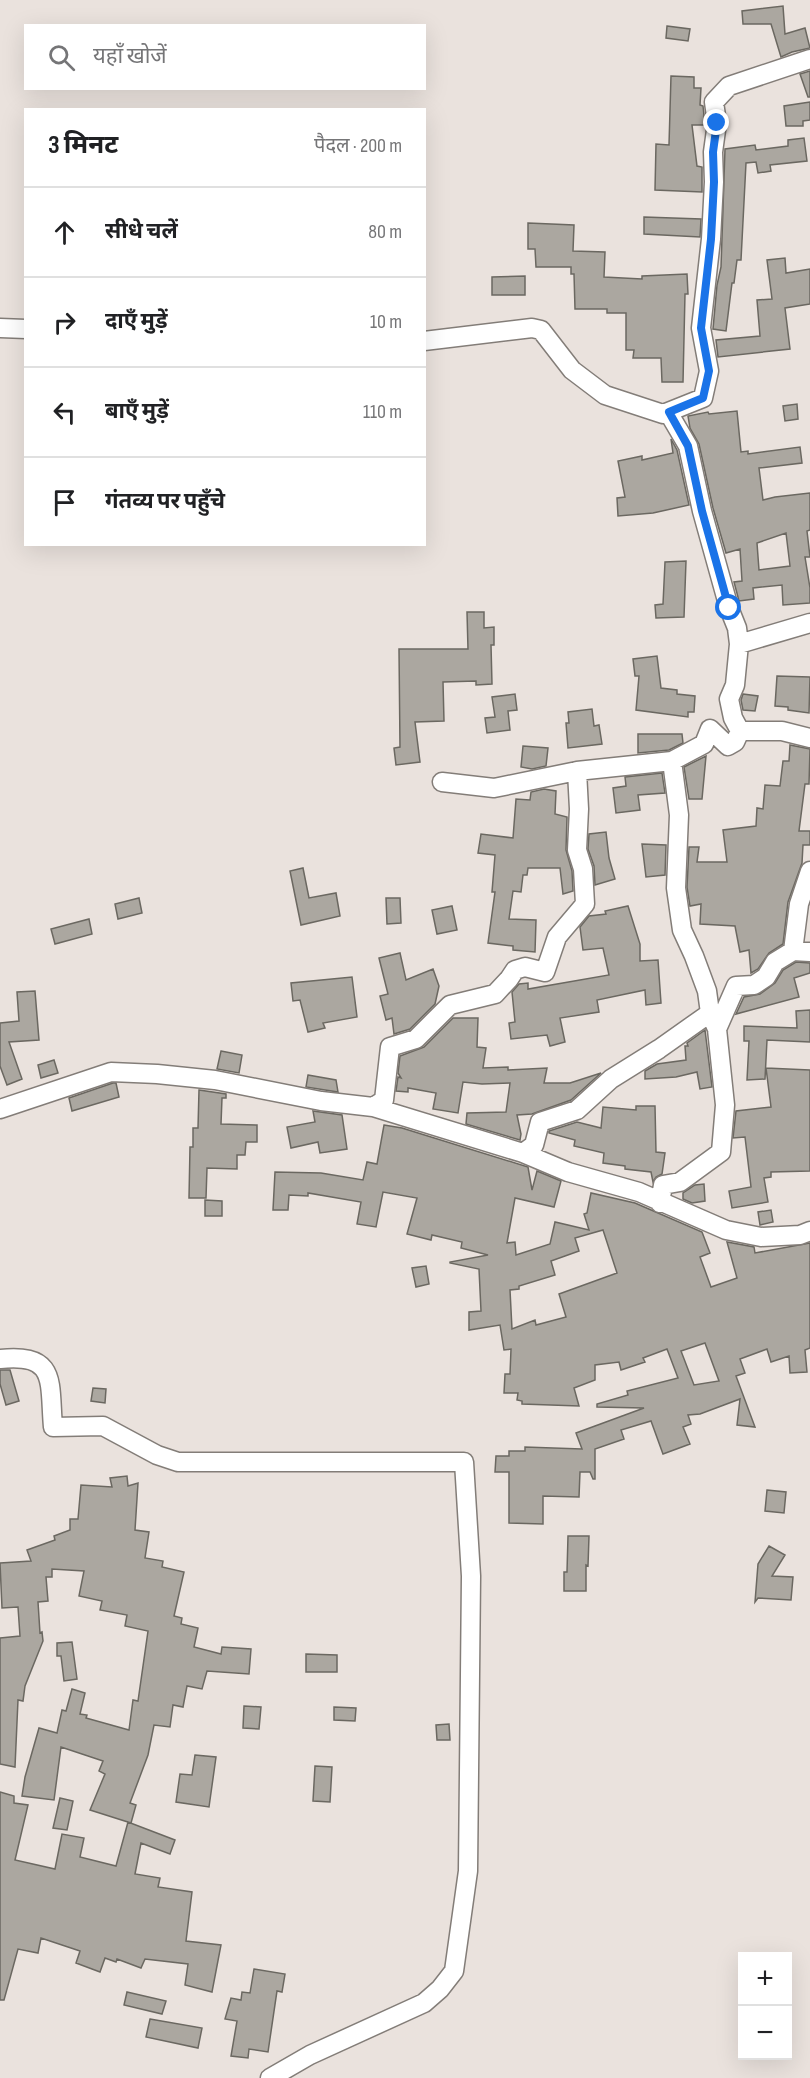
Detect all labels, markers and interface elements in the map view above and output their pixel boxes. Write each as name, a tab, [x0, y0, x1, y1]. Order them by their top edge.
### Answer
search box	[24, 24, 426, 90]
icon: search	[45, 41, 78, 74]
text: यहाँ खोजें	[93, 43, 167, 70]
route end	[703, 109, 729, 135]
text: 3 मिनट	[48, 130, 118, 161]
text: पैदल · 200 m	[314, 134, 402, 158]
icon: ahead	[48, 216, 81, 249]
text: सीधे चलें	[105, 218, 178, 245]
text: 80 m	[368, 220, 402, 244]
icon: right	[48, 306, 81, 339]
text: दाएँ मुड़ें	[105, 308, 168, 335]
text: 10 m	[370, 310, 402, 334]
icon: left	[48, 396, 81, 429]
text: बाएँ मुड़ें	[105, 398, 169, 425]
text: 110 m	[363, 400, 402, 424]
icon: arrive	[48, 486, 81, 519]
text: गंतव्य पर पहुँचे	[105, 488, 225, 515]
route start	[715, 594, 741, 620]
map controls	[738, 1952, 792, 2060]
button: +	[738, 1952, 792, 2006]
button: −	[738, 2006, 792, 2060]

